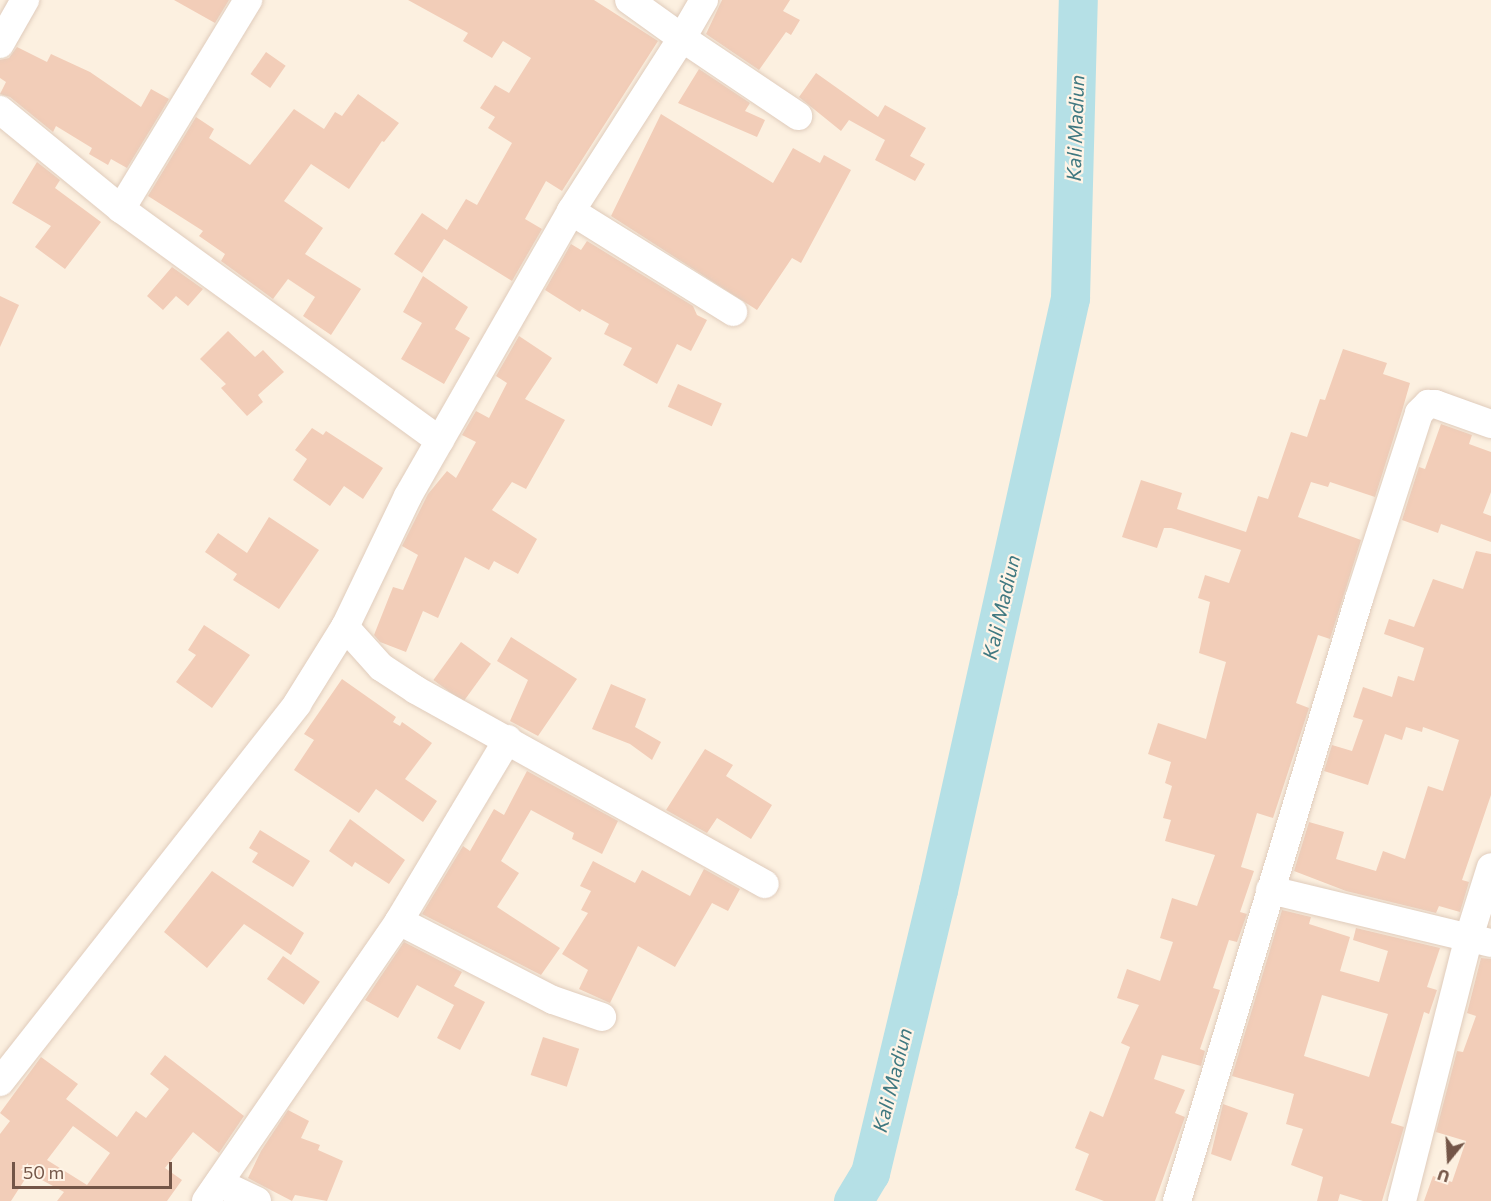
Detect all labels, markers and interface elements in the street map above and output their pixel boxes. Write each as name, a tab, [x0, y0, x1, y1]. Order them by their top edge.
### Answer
water label: Kali Madiun	[1061, 74, 1089, 182]
water label: Kali Madiun	[977, 552, 1025, 662]
water label: Kali Madiun	[867, 1025, 917, 1135]
north arrow	[1419, 1129, 1479, 1189]
scale bar	[15, 1150, 176, 1188]
text: 50 m	[23, 1161, 64, 1183]
text: U	[1435, 1166, 1452, 1187]

